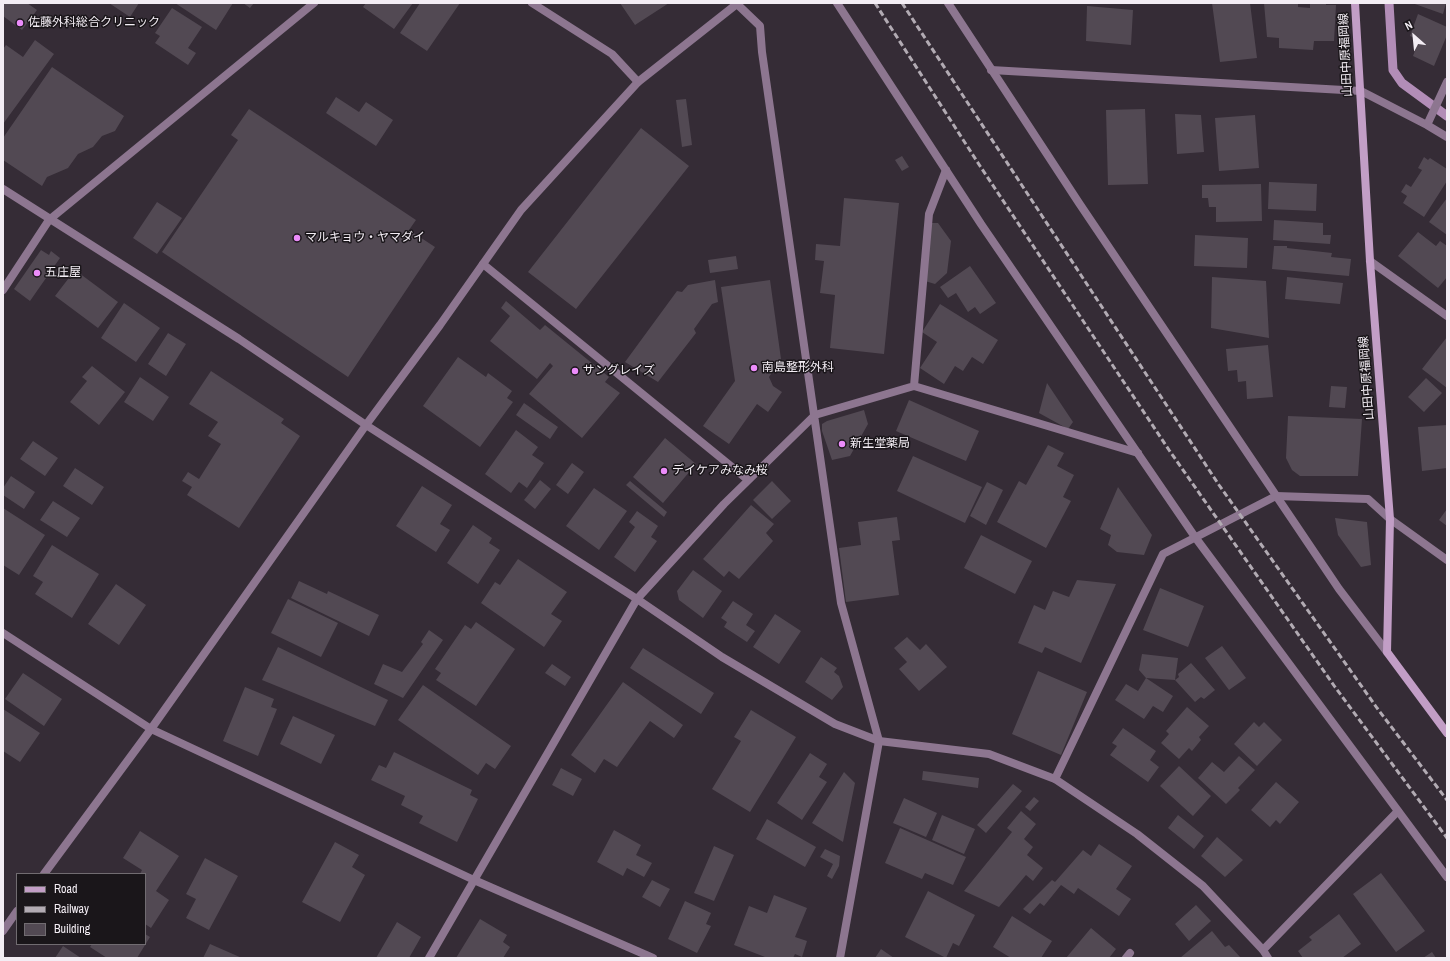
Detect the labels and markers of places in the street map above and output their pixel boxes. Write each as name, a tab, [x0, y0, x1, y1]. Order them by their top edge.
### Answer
place label: 佐藤外科総合クリニック	[28, 16, 160, 30]
marker: 佐藤外科総合クリニック	[15, 18, 25, 28]
place label: マルキョウ・ヤマダイ	[305, 231, 425, 245]
marker: マルキョウ・ヤマダイ	[292, 233, 302, 243]
place label: 五庄屋	[45, 266, 81, 280]
marker: 五庄屋	[32, 268, 42, 278]
place label: 南島整形外科	[762, 361, 834, 375]
marker: 南島整形外科	[749, 363, 759, 373]
place label: サングレイズ	[583, 364, 655, 378]
marker: サングレイズ	[570, 366, 580, 376]
place label: 新生堂薬局	[850, 437, 910, 451]
marker: 新生堂薬局	[837, 439, 847, 449]
place label: デイケアみなみ桜	[672, 464, 768, 478]
marker: デイケアみなみ桜	[659, 466, 669, 476]

